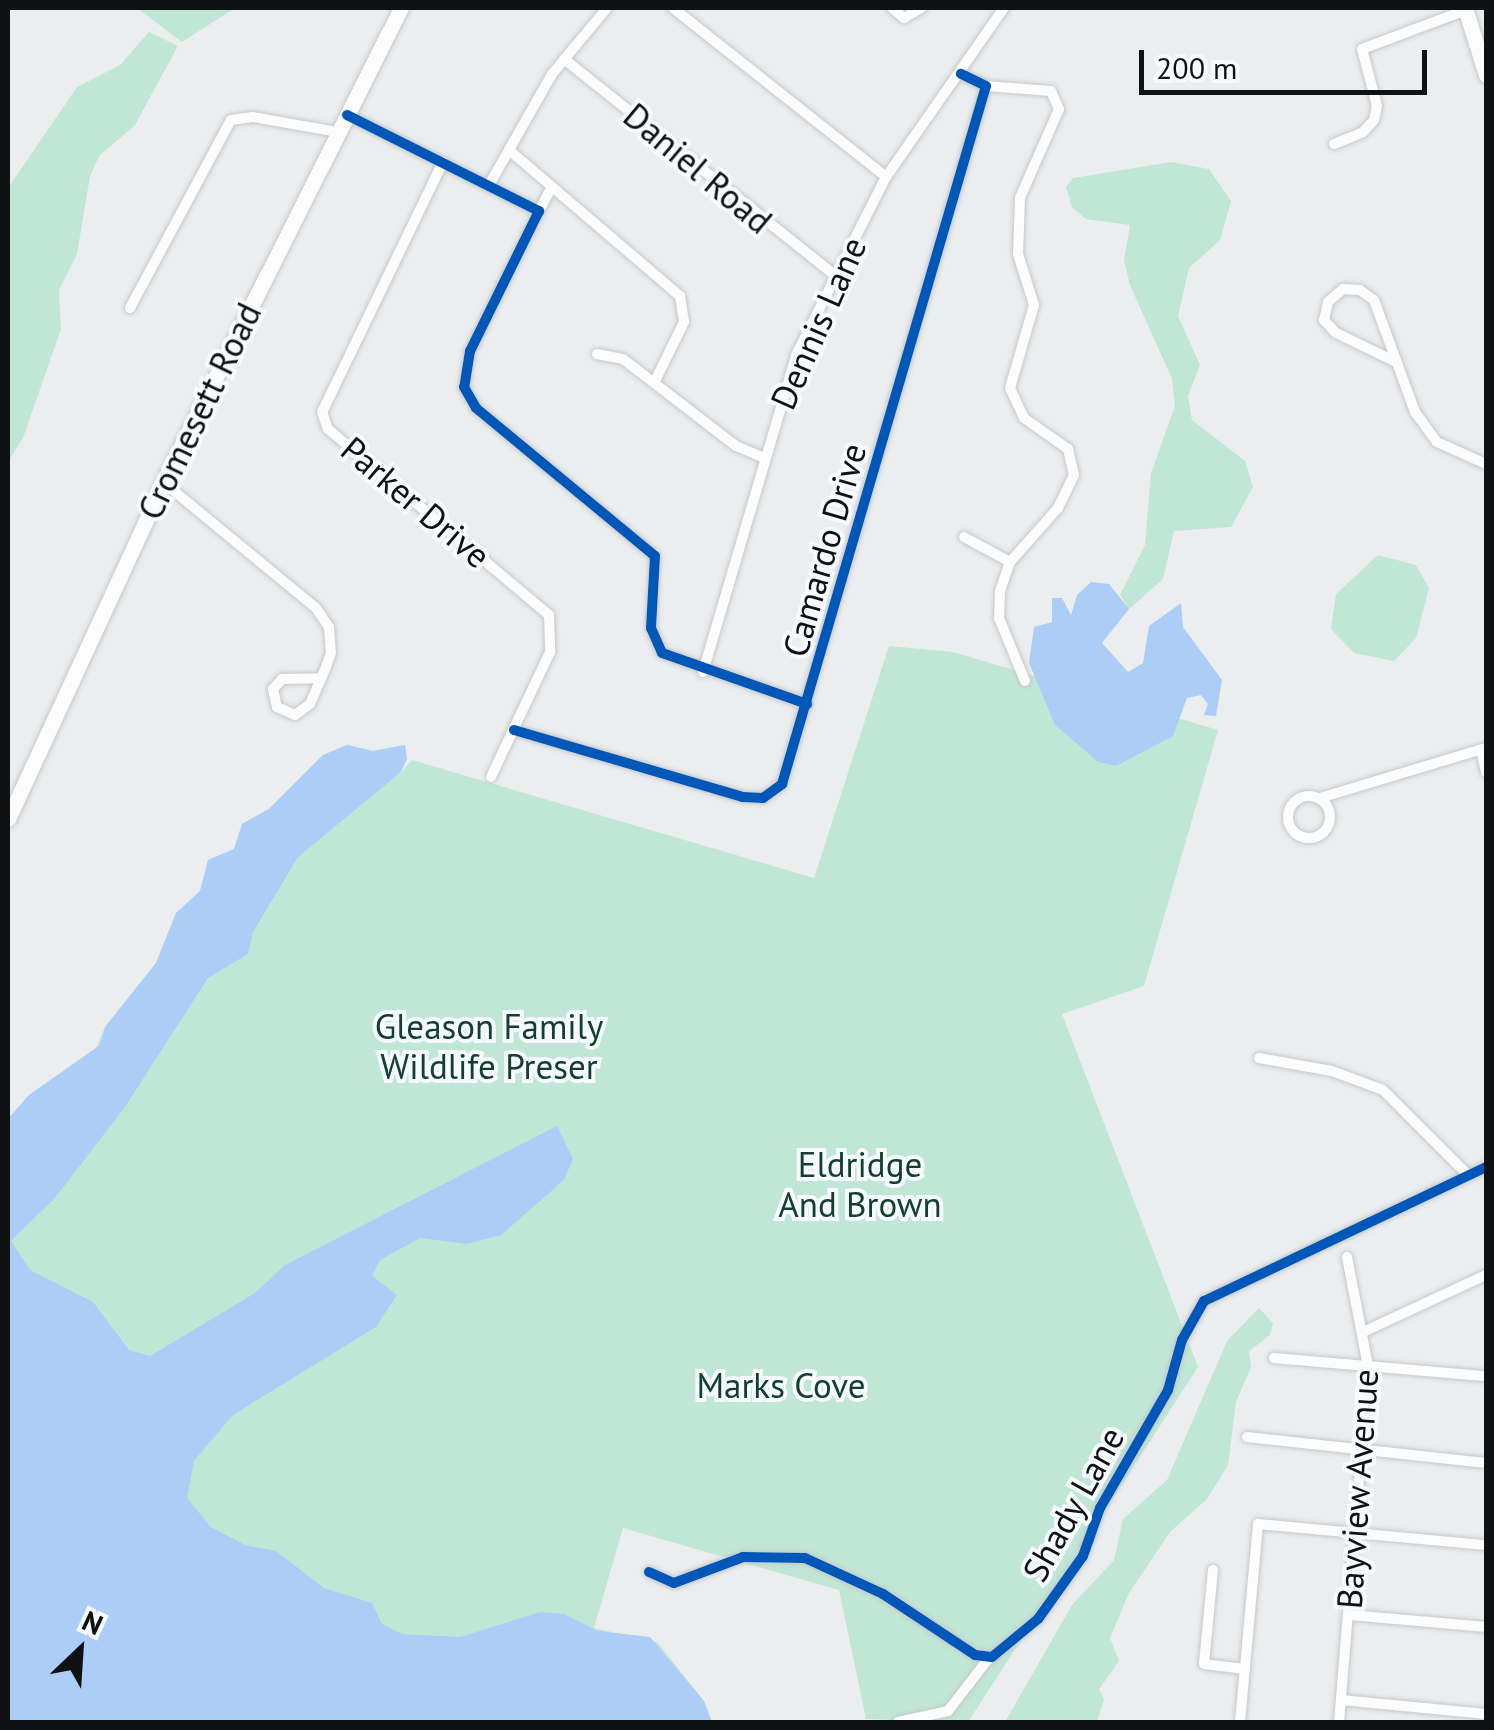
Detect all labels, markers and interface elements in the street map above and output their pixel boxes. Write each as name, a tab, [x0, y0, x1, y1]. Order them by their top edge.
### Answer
scale bar	[1144, 30, 1432, 92]
text: 200 m	[1156, 48, 1237, 87]
street label: Daniel Road	[615, 94, 781, 242]
street label: Dennis Lane	[761, 230, 875, 416]
street label: Cromesett Road	[128, 296, 270, 526]
street label: Parker Drive	[333, 428, 499, 576]
street label: Camardo Drive	[774, 439, 874, 661]
park label: Gleason Family Wildlife Preser	[375, 1005, 603, 1087]
park label: Eldridge And Brown	[778, 1143, 942, 1225]
park label: Marks Cove	[696, 1364, 866, 1406]
street label: Bayview Avenue	[1328, 1367, 1386, 1611]
street label: Shady Lane	[1013, 1419, 1133, 1589]
north arrow	[30, 1600, 130, 1700]
text: N	[77, 1602, 109, 1643]

